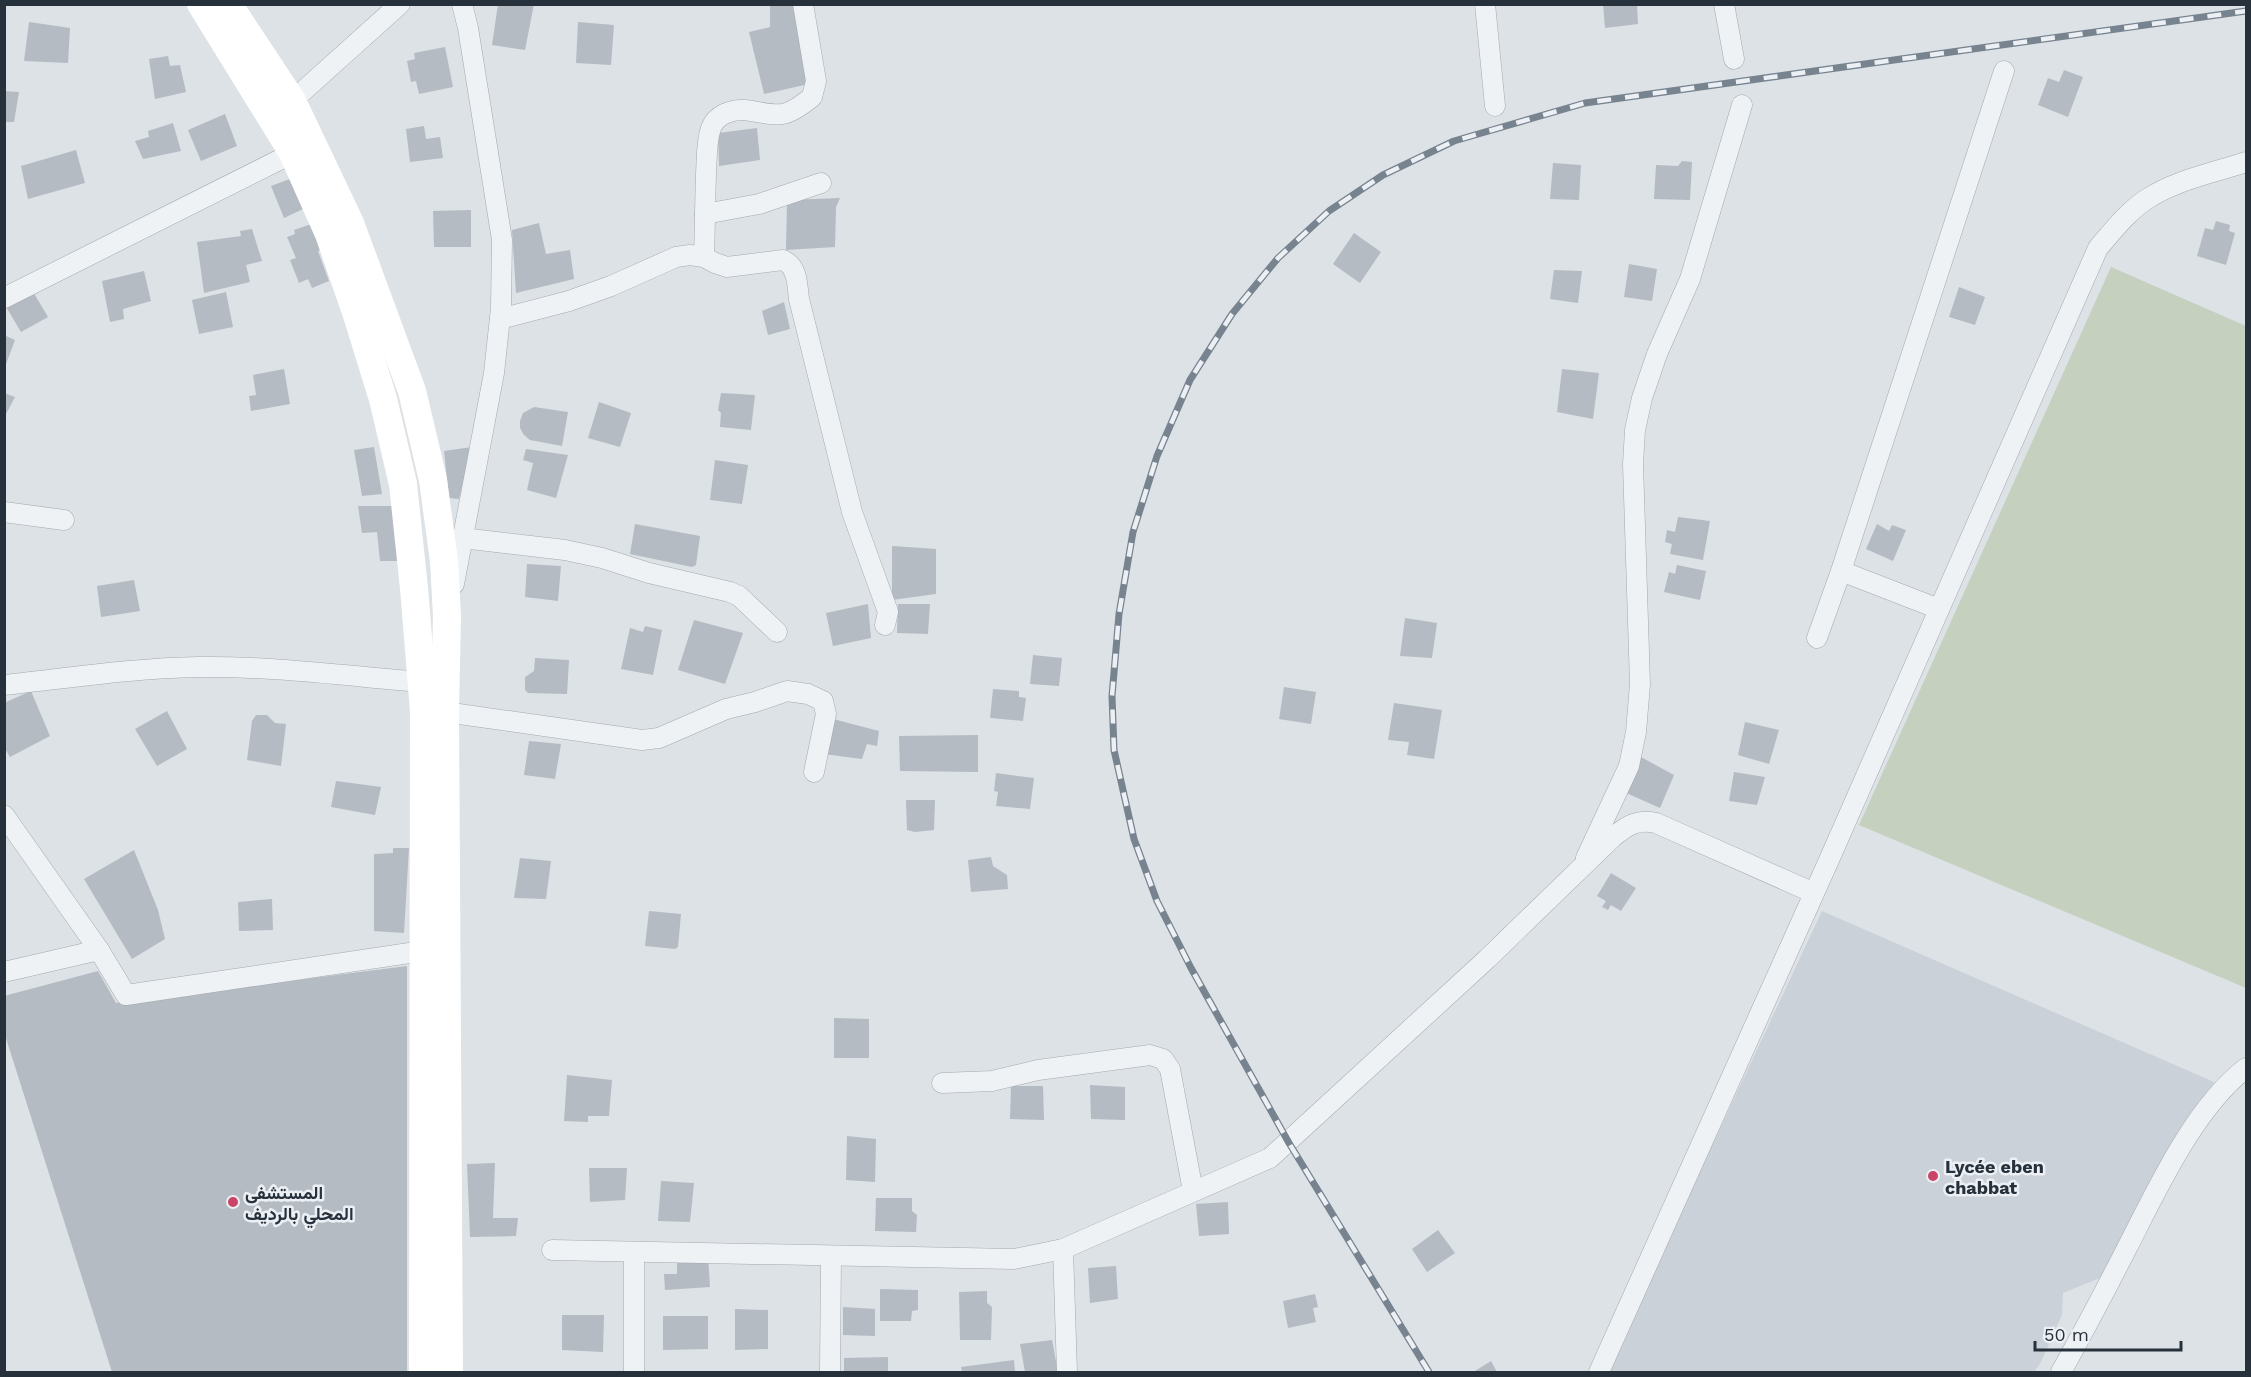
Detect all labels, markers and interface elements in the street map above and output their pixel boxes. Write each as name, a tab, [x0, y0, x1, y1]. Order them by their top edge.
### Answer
place label: Lycée eben chabbat	[1945, 1156, 2044, 1198]
marker: Lycée eben chabbat	[1926, 1169, 1940, 1183]
place label: المستشفى المحلي بالرديف	[245, 1182, 354, 1229]
marker: المستشفى المحلي بالرديف	[226, 1195, 240, 1209]
scale bar	[2035, 1314, 2180, 1352]
text: 50 m	[2044, 1324, 2089, 1345]

